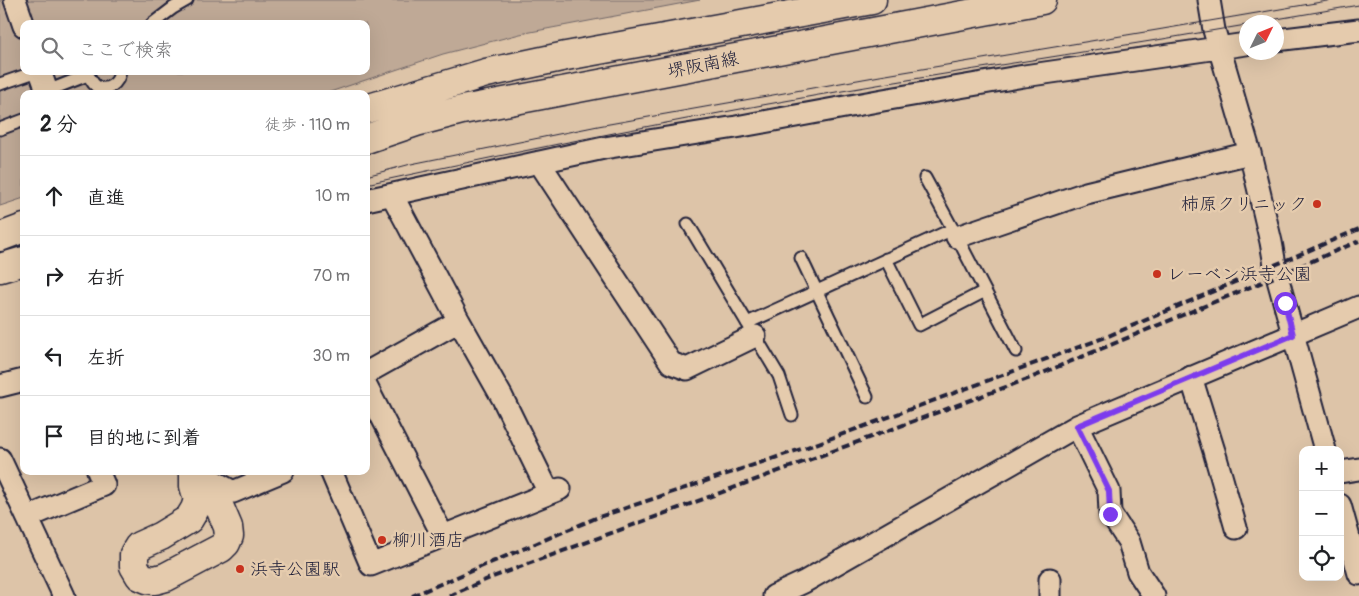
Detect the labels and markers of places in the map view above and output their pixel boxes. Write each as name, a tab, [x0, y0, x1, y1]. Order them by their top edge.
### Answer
place label: 柿原クリニック	[1181, 193, 1307, 216]
marker: 柿原クリニック	[1311, 198, 1323, 210]
place label: レーベン浜寺公園	[1167, 263, 1312, 286]
marker: レーベン浜寺公園	[1151, 268, 1163, 280]
place label: 柳川酒店	[392, 529, 464, 552]
marker: 柳川酒店	[376, 534, 388, 546]
place label: 浜寺公園駅	[250, 558, 340, 581]
marker: 浜寺公園駅	[234, 563, 246, 575]

